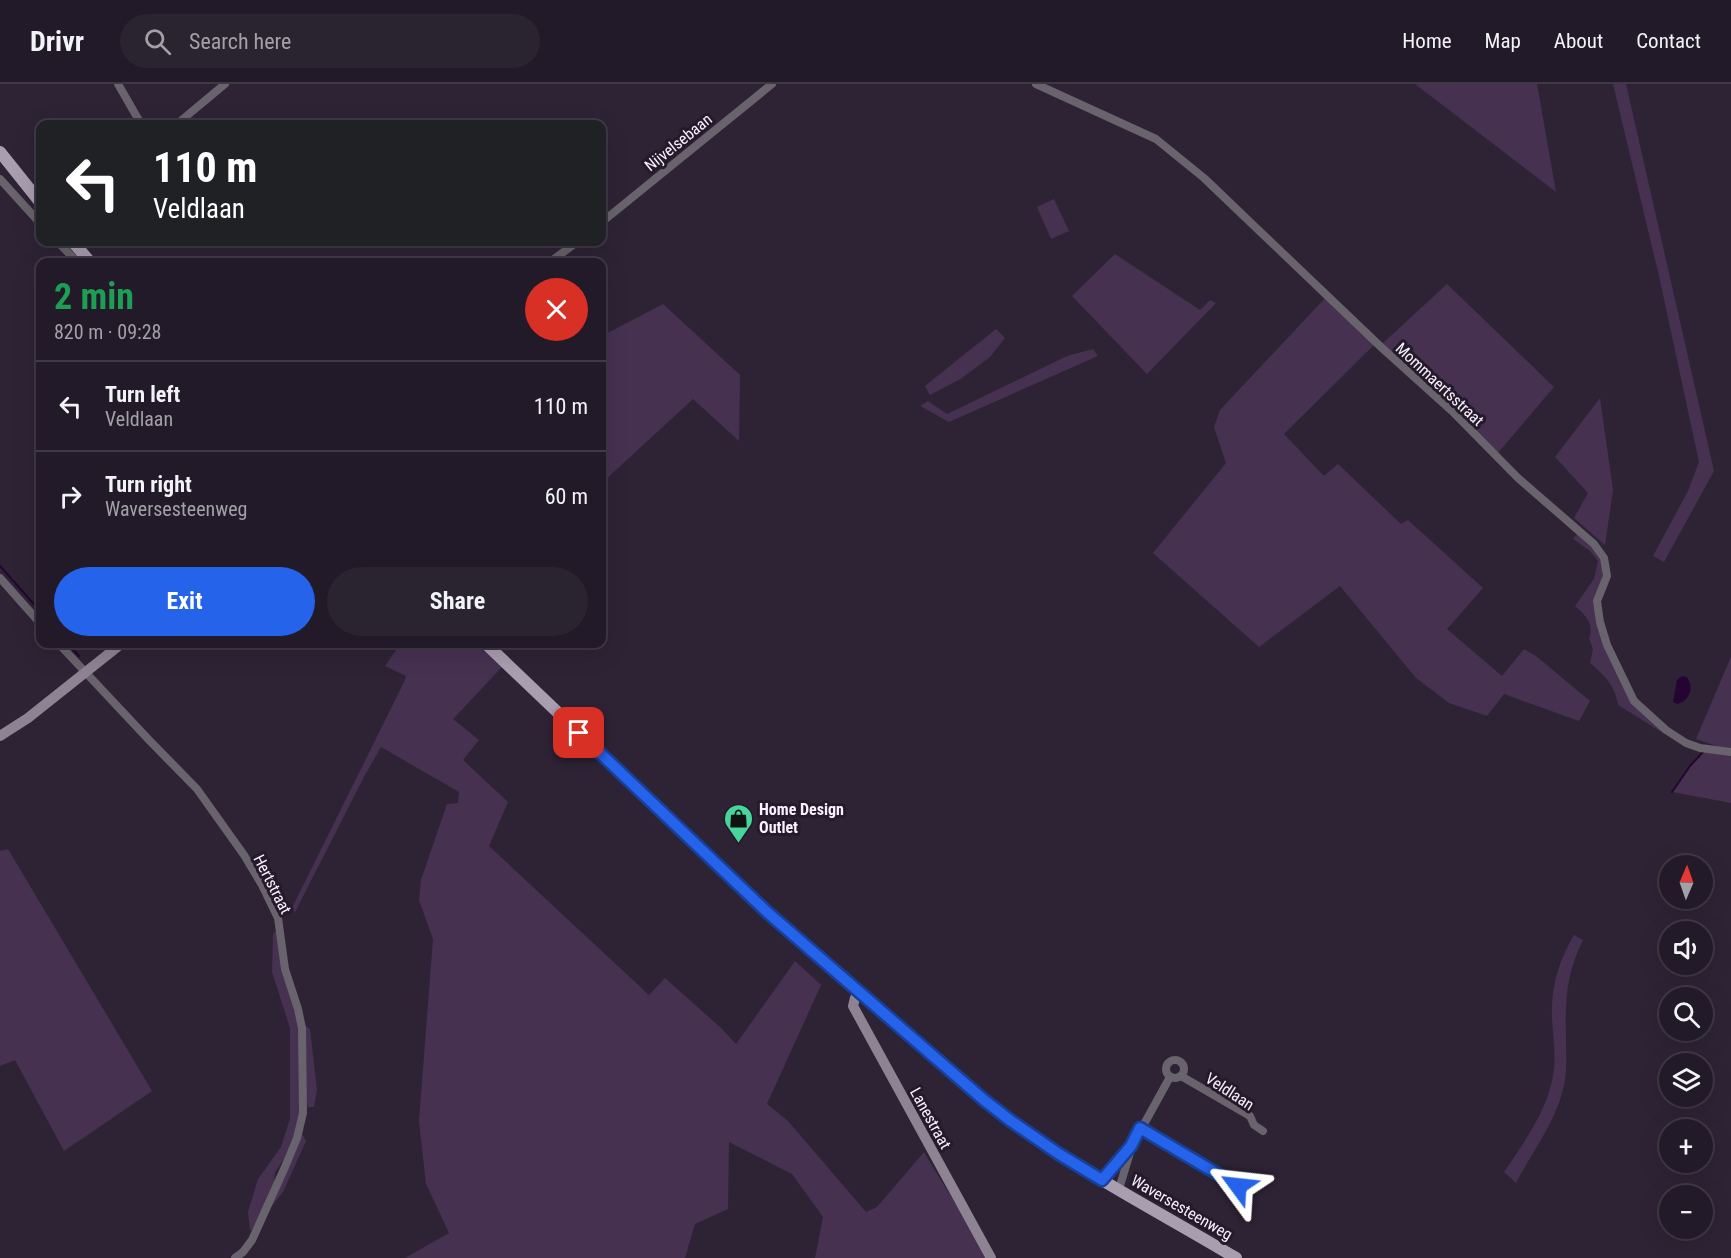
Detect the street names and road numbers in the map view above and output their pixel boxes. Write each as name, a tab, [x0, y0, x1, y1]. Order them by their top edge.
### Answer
street label: Nijvelsebaan	[641, 110, 716, 175]
street label: Mommaertsstraat	[1392, 339, 1488, 430]
street label: Hertstraat	[250, 851, 296, 917]
street label: Veldlaan	[1202, 1069, 1258, 1114]
street label: Lanestraat	[906, 1084, 955, 1152]
street label: Waversesteenweg	[1128, 1171, 1236, 1244]

